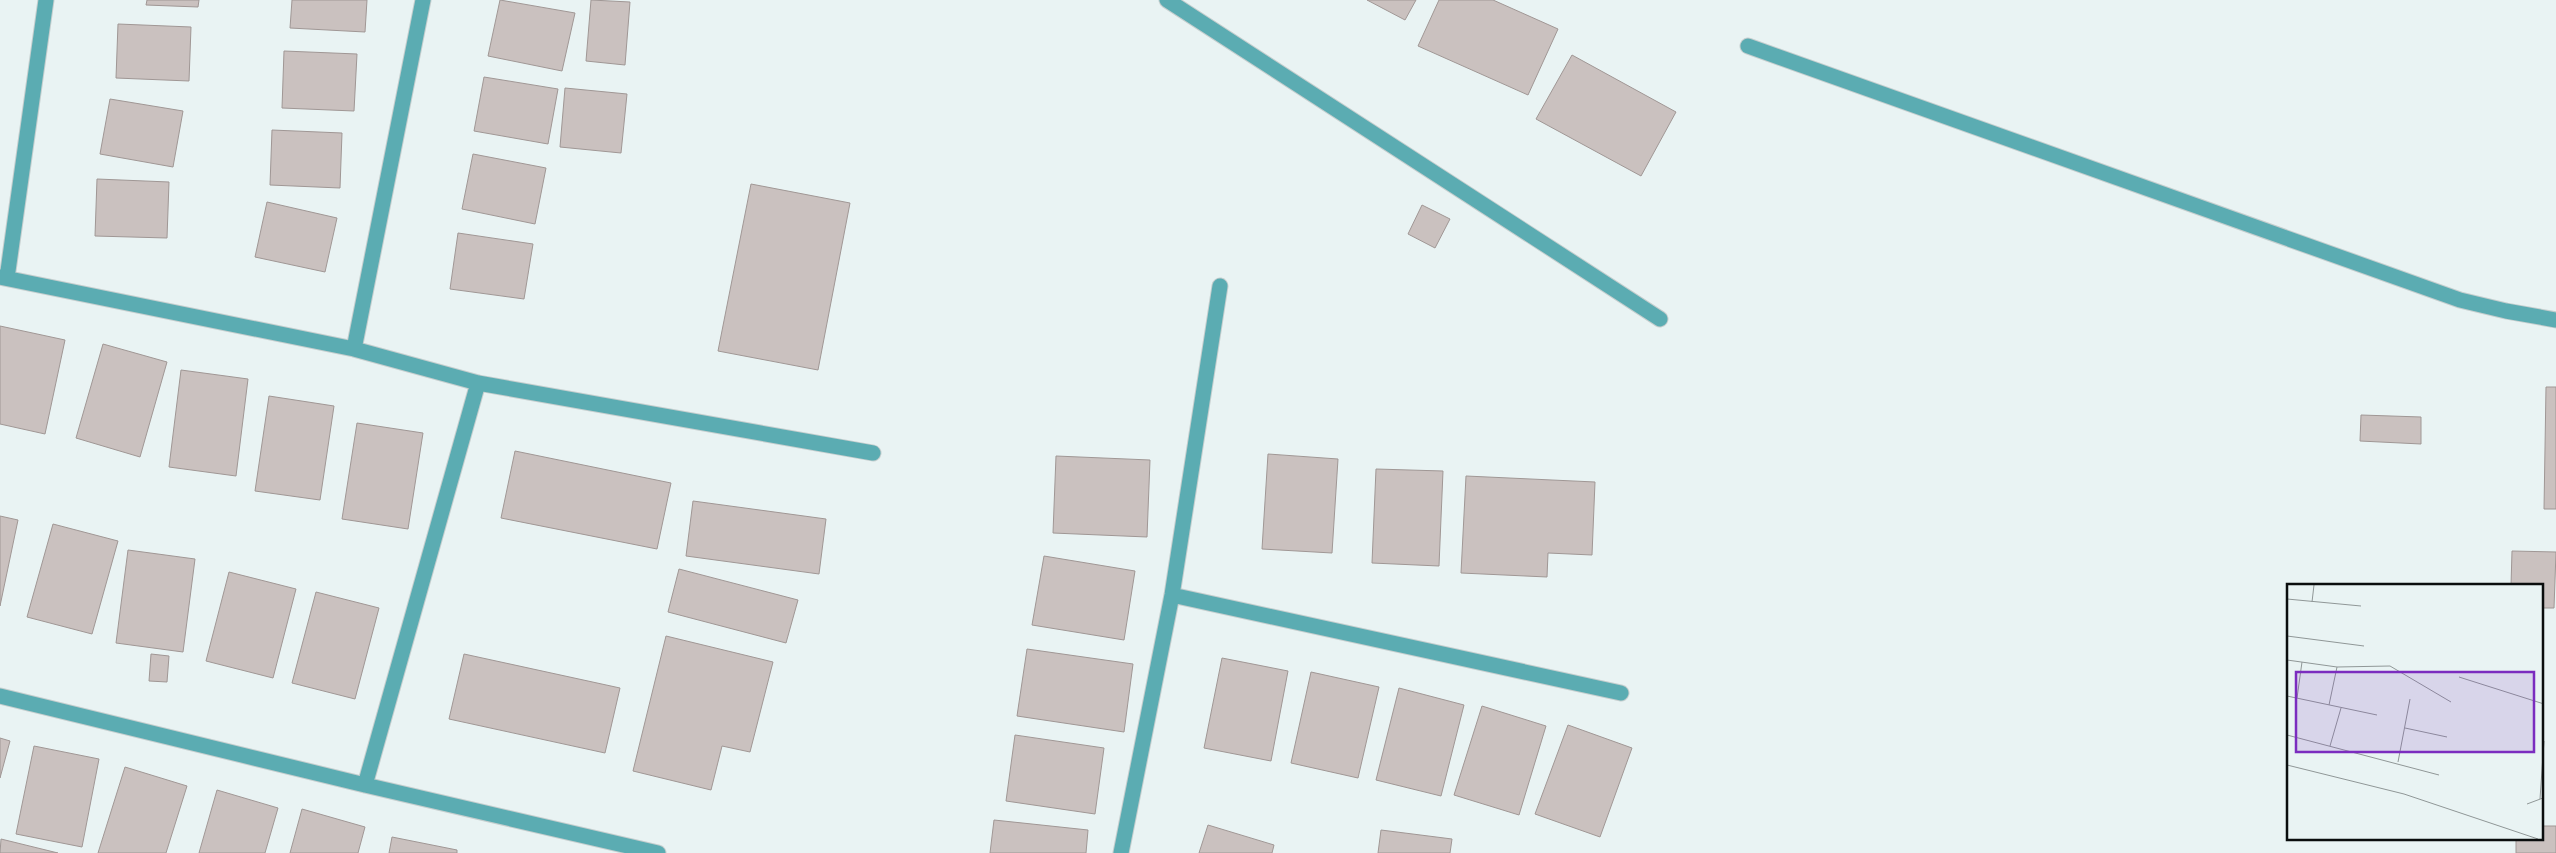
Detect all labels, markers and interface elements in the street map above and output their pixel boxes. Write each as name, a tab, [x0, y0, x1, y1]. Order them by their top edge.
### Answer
inset map	[2287, 584, 2544, 840]

